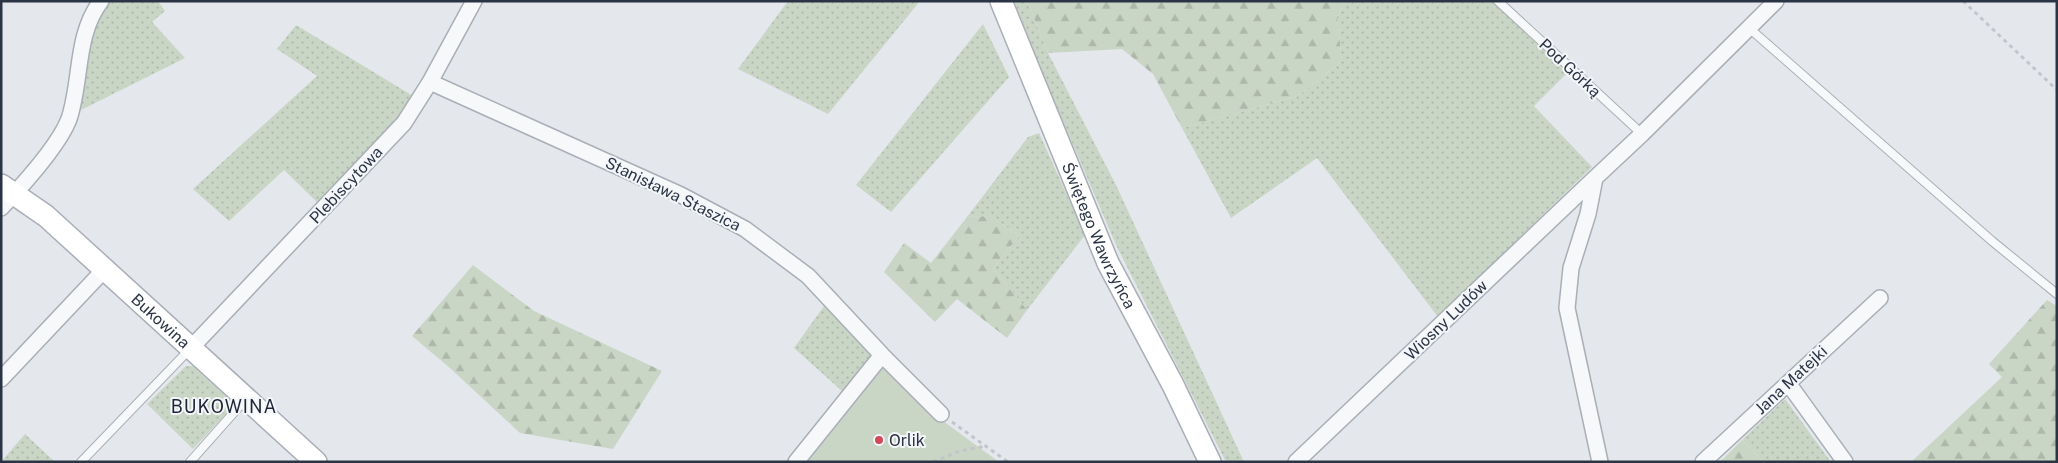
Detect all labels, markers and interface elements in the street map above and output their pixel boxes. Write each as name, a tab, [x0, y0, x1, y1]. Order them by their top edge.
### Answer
street label: Pod Górką	[1535, 35, 1605, 101]
street label: Plebiscytowa	[305, 142, 387, 228]
street label: Stanisława Staszica	[602, 153, 744, 235]
street label: Świętego Wawrzyńca	[1058, 159, 1140, 312]
street label: Wiosny Ludów	[1401, 276, 1492, 364]
street label: Bukowina	[128, 289, 194, 352]
street label: Jana Matejki	[1751, 342, 1831, 418]
district label: BUKOWINA	[171, 396, 277, 417]
place label: Orlik	[889, 431, 925, 450]
marker: Orlik	[873, 434, 885, 446]

